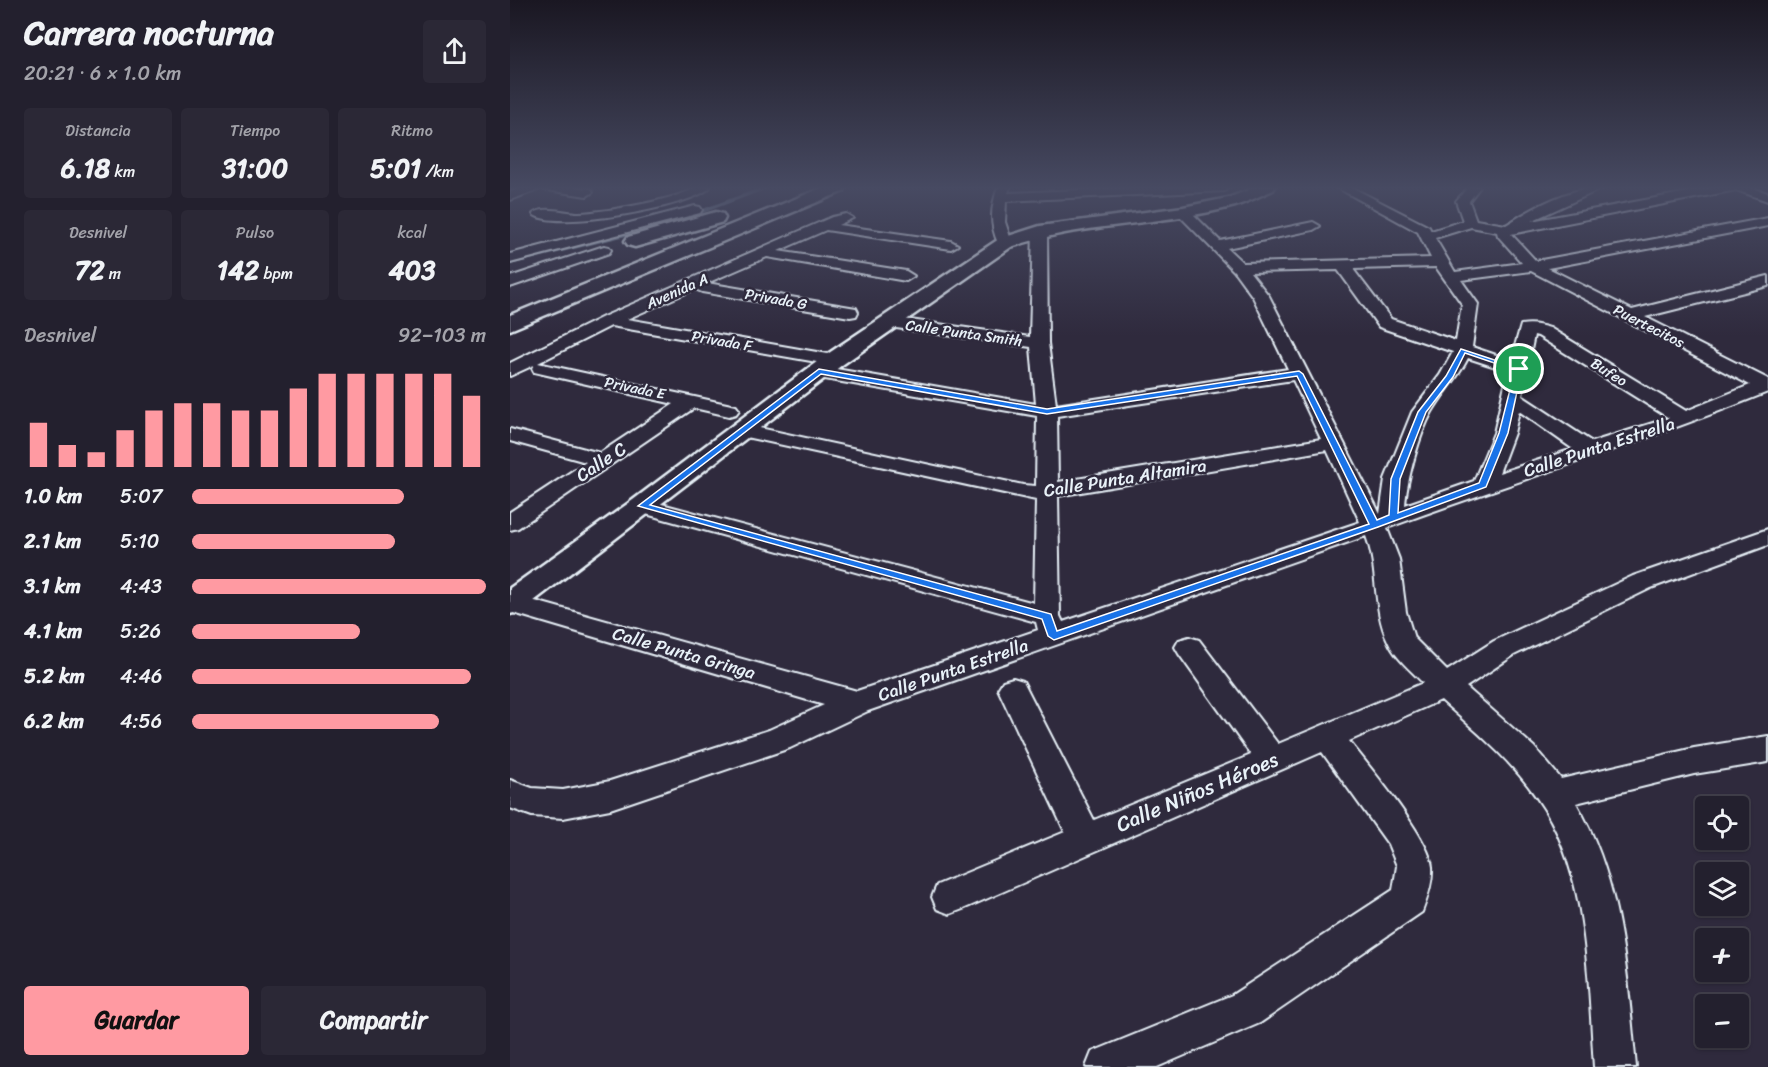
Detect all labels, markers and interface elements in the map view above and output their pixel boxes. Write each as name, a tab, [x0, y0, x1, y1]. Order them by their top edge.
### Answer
text: Carrera nocturna	[24, 4, 274, 62]
button: share	[423, 20, 486, 83]
text: 20:21 · 6 × 1.0 km	[24, 56, 181, 91]
text: Distancia	[65, 116, 131, 145]
text: Tiempo	[230, 116, 280, 145]
text: Ritmo	[391, 116, 433, 145]
text: 6.18	[61, 145, 110, 191]
text: 31:00	[222, 145, 288, 191]
text: 5:01	[370, 145, 421, 191]
text: km	[110, 157, 135, 186]
text: /km	[421, 157, 454, 186]
text: Desnivel	[69, 218, 127, 247]
text: Pulso	[236, 218, 274, 247]
text: kcal	[397, 218, 427, 247]
text: 72	[75, 247, 105, 293]
text: 142	[217, 247, 259, 293]
text: 403	[389, 247, 435, 293]
text: m	[105, 259, 121, 288]
text: bpm	[259, 259, 293, 288]
street label: Avenida A	[641, 266, 712, 317]
street label: Privada G	[743, 281, 810, 317]
street label: Puertecitos	[1609, 297, 1690, 355]
street label: Calle Punta Smith	[904, 312, 1024, 354]
text: Desnivel	[24, 318, 96, 353]
text: 92–103 m	[398, 318, 486, 353]
street label: Privada F	[689, 323, 755, 359]
pin	[1493, 343, 1544, 394]
street label: Bufeo	[1585, 351, 1633, 394]
icon: arrive	[1502, 352, 1535, 385]
street label: Privada E	[602, 369, 669, 407]
street label: Calle Punta Estrella	[1519, 407, 1679, 487]
street label: Calle C	[569, 433, 633, 491]
street label: Calle Punta Altamira	[1041, 449, 1209, 507]
text: 1.0 km	[24, 479, 82, 514]
text: 5:07	[120, 479, 162, 514]
text: 2.1 km	[24, 524, 81, 559]
text: 5:10	[120, 524, 159, 559]
text: 3.1 km	[24, 569, 81, 604]
text: 4:43	[120, 569, 162, 604]
text: 4.1 km	[24, 614, 82, 649]
text: 5:26	[120, 614, 161, 649]
street label: Calle Punta Gringa	[609, 617, 759, 689]
street label: Calle Punta Estrella	[873, 629, 1033, 711]
text: 5.2 km	[24, 659, 85, 694]
text: 4:46	[120, 659, 162, 694]
text: 6.2 km	[24, 704, 84, 739]
text: 4:56	[120, 704, 162, 739]
street label: Calle Niños Héroes	[1110, 741, 1284, 843]
map controls	[1695, 796, 1749, 1048]
button: locate	[1695, 796, 1749, 850]
button: layers	[1695, 862, 1749, 916]
button: +	[1695, 928, 1749, 982]
button: Guardar	[24, 986, 249, 1055]
button: Compartir	[261, 986, 486, 1055]
button: −	[1695, 994, 1749, 1048]

